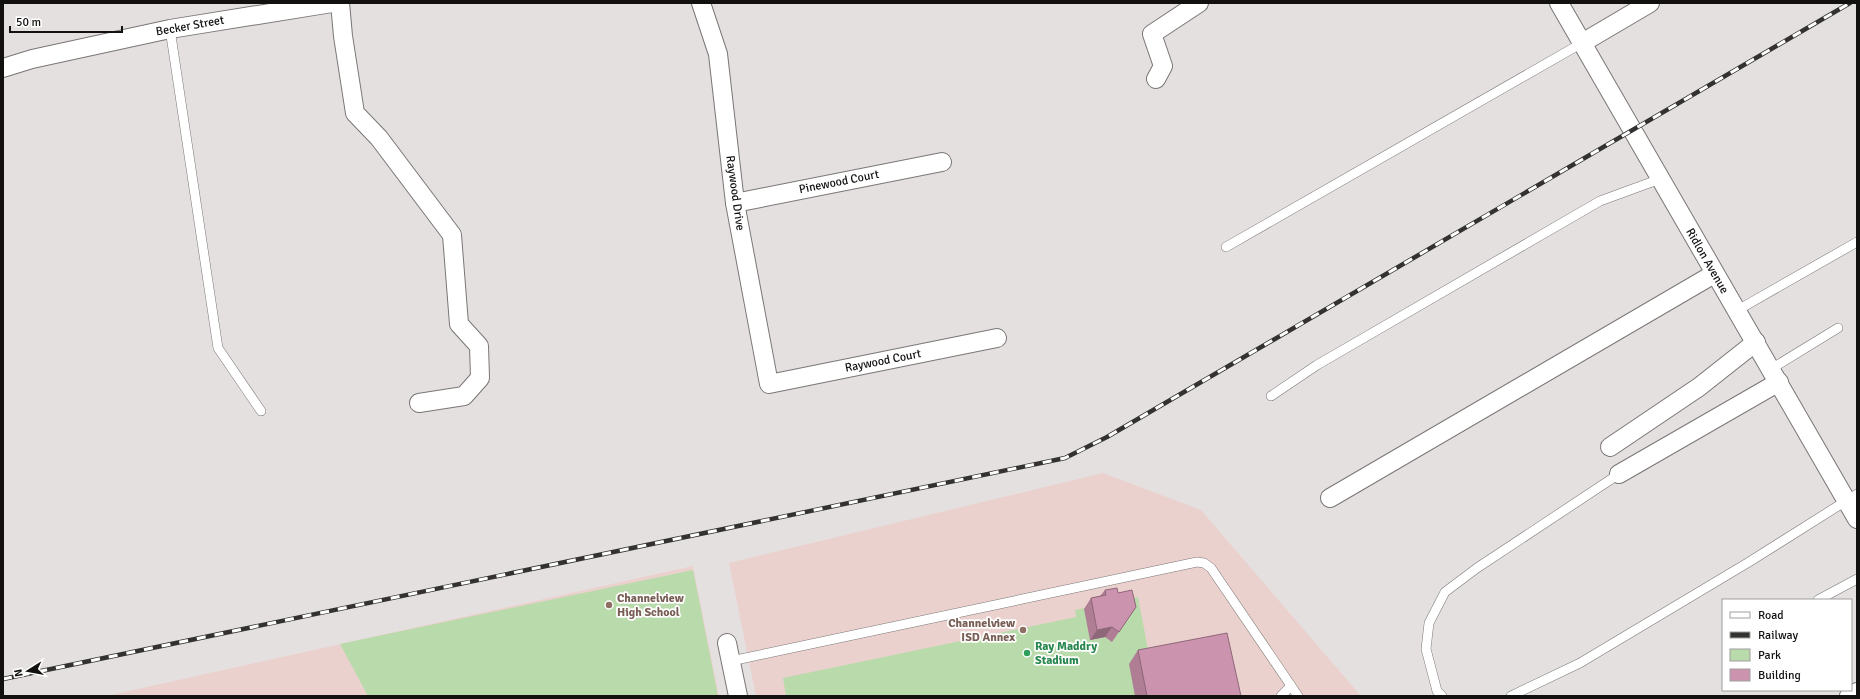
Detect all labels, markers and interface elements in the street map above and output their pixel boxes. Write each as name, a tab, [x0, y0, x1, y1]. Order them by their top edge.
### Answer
scale bar	[10, 8, 122, 34]
street label: Becker Street	[155, 13, 225, 39]
text: 50 m	[16, 15, 41, 30]
street label: Raywood Drive	[722, 155, 748, 231]
street label: Pinewood Court	[798, 167, 880, 197]
street label: Ridlon Avenue	[1682, 226, 1732, 296]
street label: Raywood Court	[844, 346, 922, 376]
place label: Channelview High School	[617, 591, 685, 620]
legend	[1722, 599, 1852, 691]
marker: Channelview High School	[604, 600, 614, 610]
text: Road	[1758, 608, 1784, 623]
place label: Channelview ISD Annex	[948, 616, 1016, 645]
marker: Channelview ISD Annex	[1018, 625, 1028, 635]
text: Railway	[1758, 628, 1798, 643]
place label: Ray Maddry Stadium	[1035, 639, 1097, 668]
marker: Ray Maddry Stadium	[1022, 648, 1032, 658]
text: Park	[1758, 648, 1781, 663]
north arrow	[8, 651, 48, 691]
text: N	[12, 668, 26, 678]
text: Building	[1758, 668, 1801, 683]

